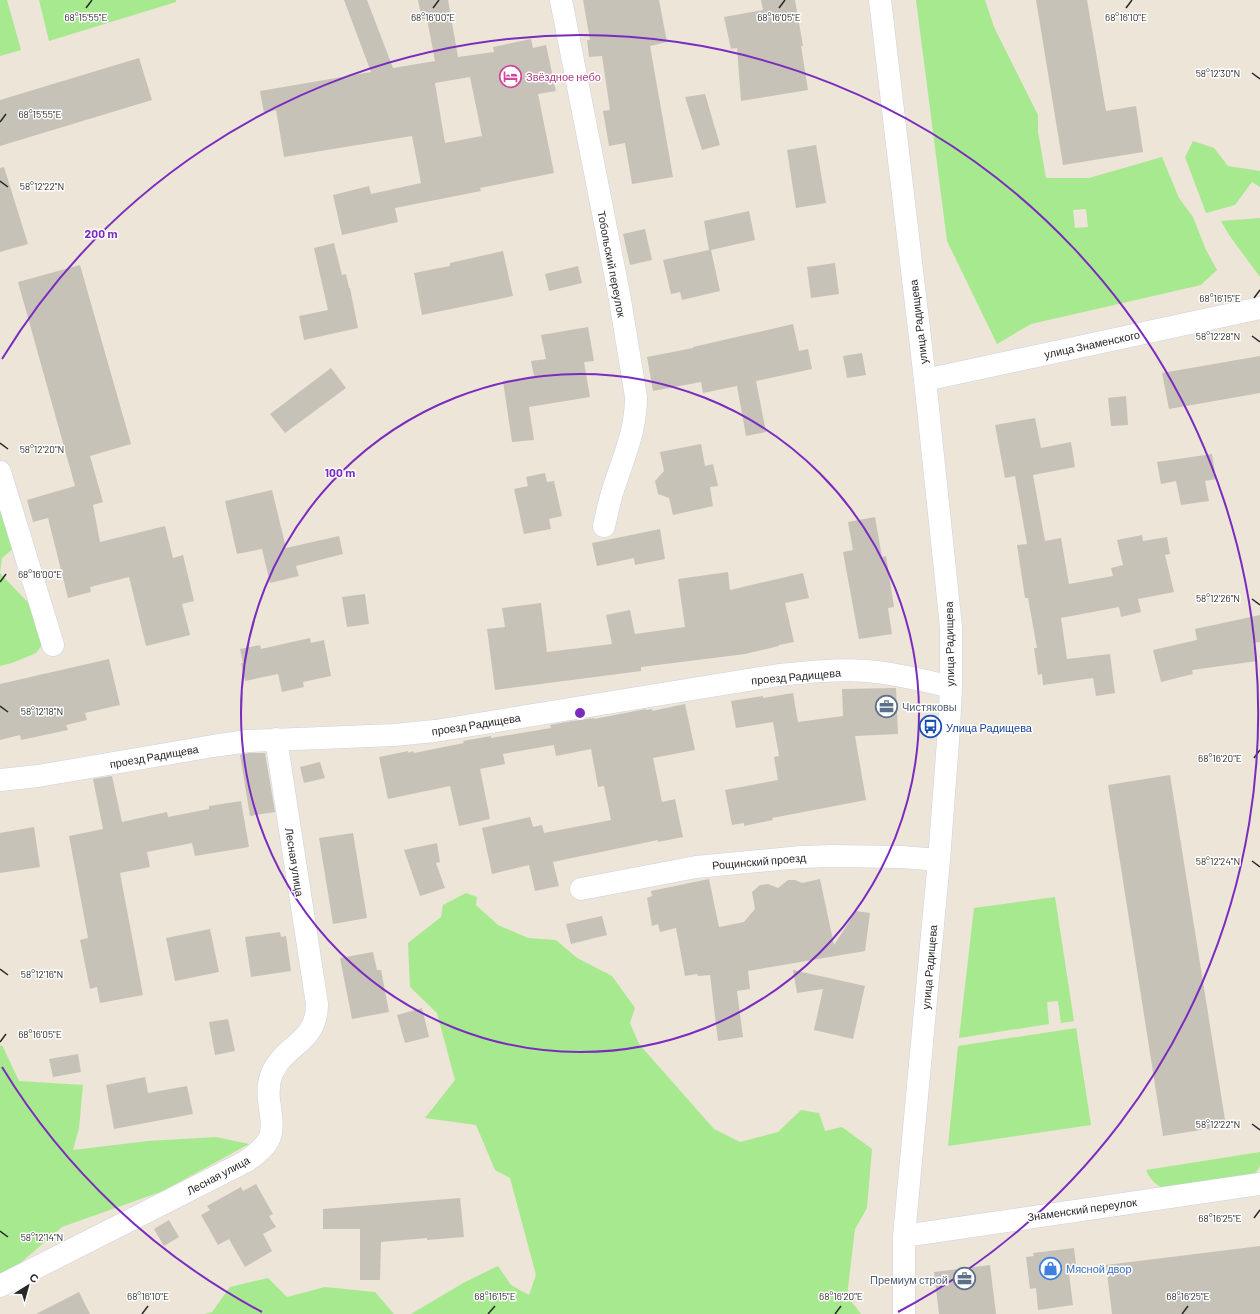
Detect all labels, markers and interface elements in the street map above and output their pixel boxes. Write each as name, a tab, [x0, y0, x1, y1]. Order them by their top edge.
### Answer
text: 68°15'55"E	[64, 11, 108, 23]
text: 68°16'00"E	[411, 11, 455, 23]
text: 68°16'05"E	[757, 11, 801, 23]
text: 68°16'10"E	[1105, 11, 1147, 23]
hotel icon: Звёздное небо	[498, 63, 524, 89]
text: 58°12'30"N	[1196, 67, 1240, 79]
place label: Звёздное небо	[526, 70, 601, 83]
text: 68°15'55"E	[18, 108, 62, 120]
text: 58°12'22"N	[20, 180, 64, 192]
street label: Тобольский переулок	[595, 210, 629, 318]
text: 200 m	[85, 226, 117, 240]
street label: улица Радищева	[906, 278, 930, 365]
text: 68°16'15"E	[1199, 292, 1241, 304]
street label: улица Знаменского	[1043, 328, 1141, 360]
text: 58°12'28"N	[1196, 330, 1240, 342]
text: 58°12'20"N	[20, 443, 64, 455]
text: 100 m	[325, 465, 355, 479]
text: 68°16'00"E	[18, 568, 62, 580]
text: 58°12'26"N	[1196, 592, 1240, 604]
street label: улица Радищева	[942, 601, 956, 687]
street label: проезд Радищева	[751, 666, 842, 686]
office icon: Чистяковы	[874, 693, 900, 719]
place label: Чистяковы	[902, 700, 957, 713]
text: 58°12'18"N	[21, 705, 63, 717]
centre of rings	[573, 706, 587, 720]
street label: проезд Радищева	[431, 710, 522, 737]
bus stop icon: Улица Радищева	[918, 714, 944, 740]
place label: Улица Радищева	[946, 721, 1033, 734]
street label: проезд Радищева	[109, 742, 200, 770]
text: 68°16'20"E	[1198, 752, 1242, 764]
street label: Лесная улица	[283, 827, 307, 898]
street label: Рощинский проезд	[711, 850, 807, 872]
text: 58°12'24"N	[1196, 855, 1240, 867]
street label: улица Радищева	[919, 923, 939, 1010]
text: 58°12'16"N	[21, 968, 63, 980]
text: 68°16'05"E	[18, 1028, 62, 1040]
text: 58°12'22"N	[1196, 1118, 1240, 1130]
street label: Лесная улица	[184, 1153, 252, 1197]
street label: Знаменский переулок	[1026, 1195, 1138, 1223]
text: 68°16'25"E	[1198, 1212, 1242, 1224]
text: 58°12'14"N	[21, 1231, 63, 1243]
shop icon: Мясной двор	[1038, 1255, 1064, 1281]
place label: Мясной двор	[1066, 1262, 1132, 1275]
north arrow	[8, 1266, 48, 1306]
office icon: Премиум строй	[951, 1266, 977, 1292]
text: С	[27, 1270, 41, 1285]
place label: Премиум строй	[870, 1273, 948, 1286]
text: 68°16'10"E	[127, 1290, 169, 1302]
text: 68°16'15"E	[474, 1290, 516, 1302]
text: 68°16'20"E	[819, 1290, 863, 1302]
text: 68°16'25"E	[1166, 1290, 1210, 1302]

